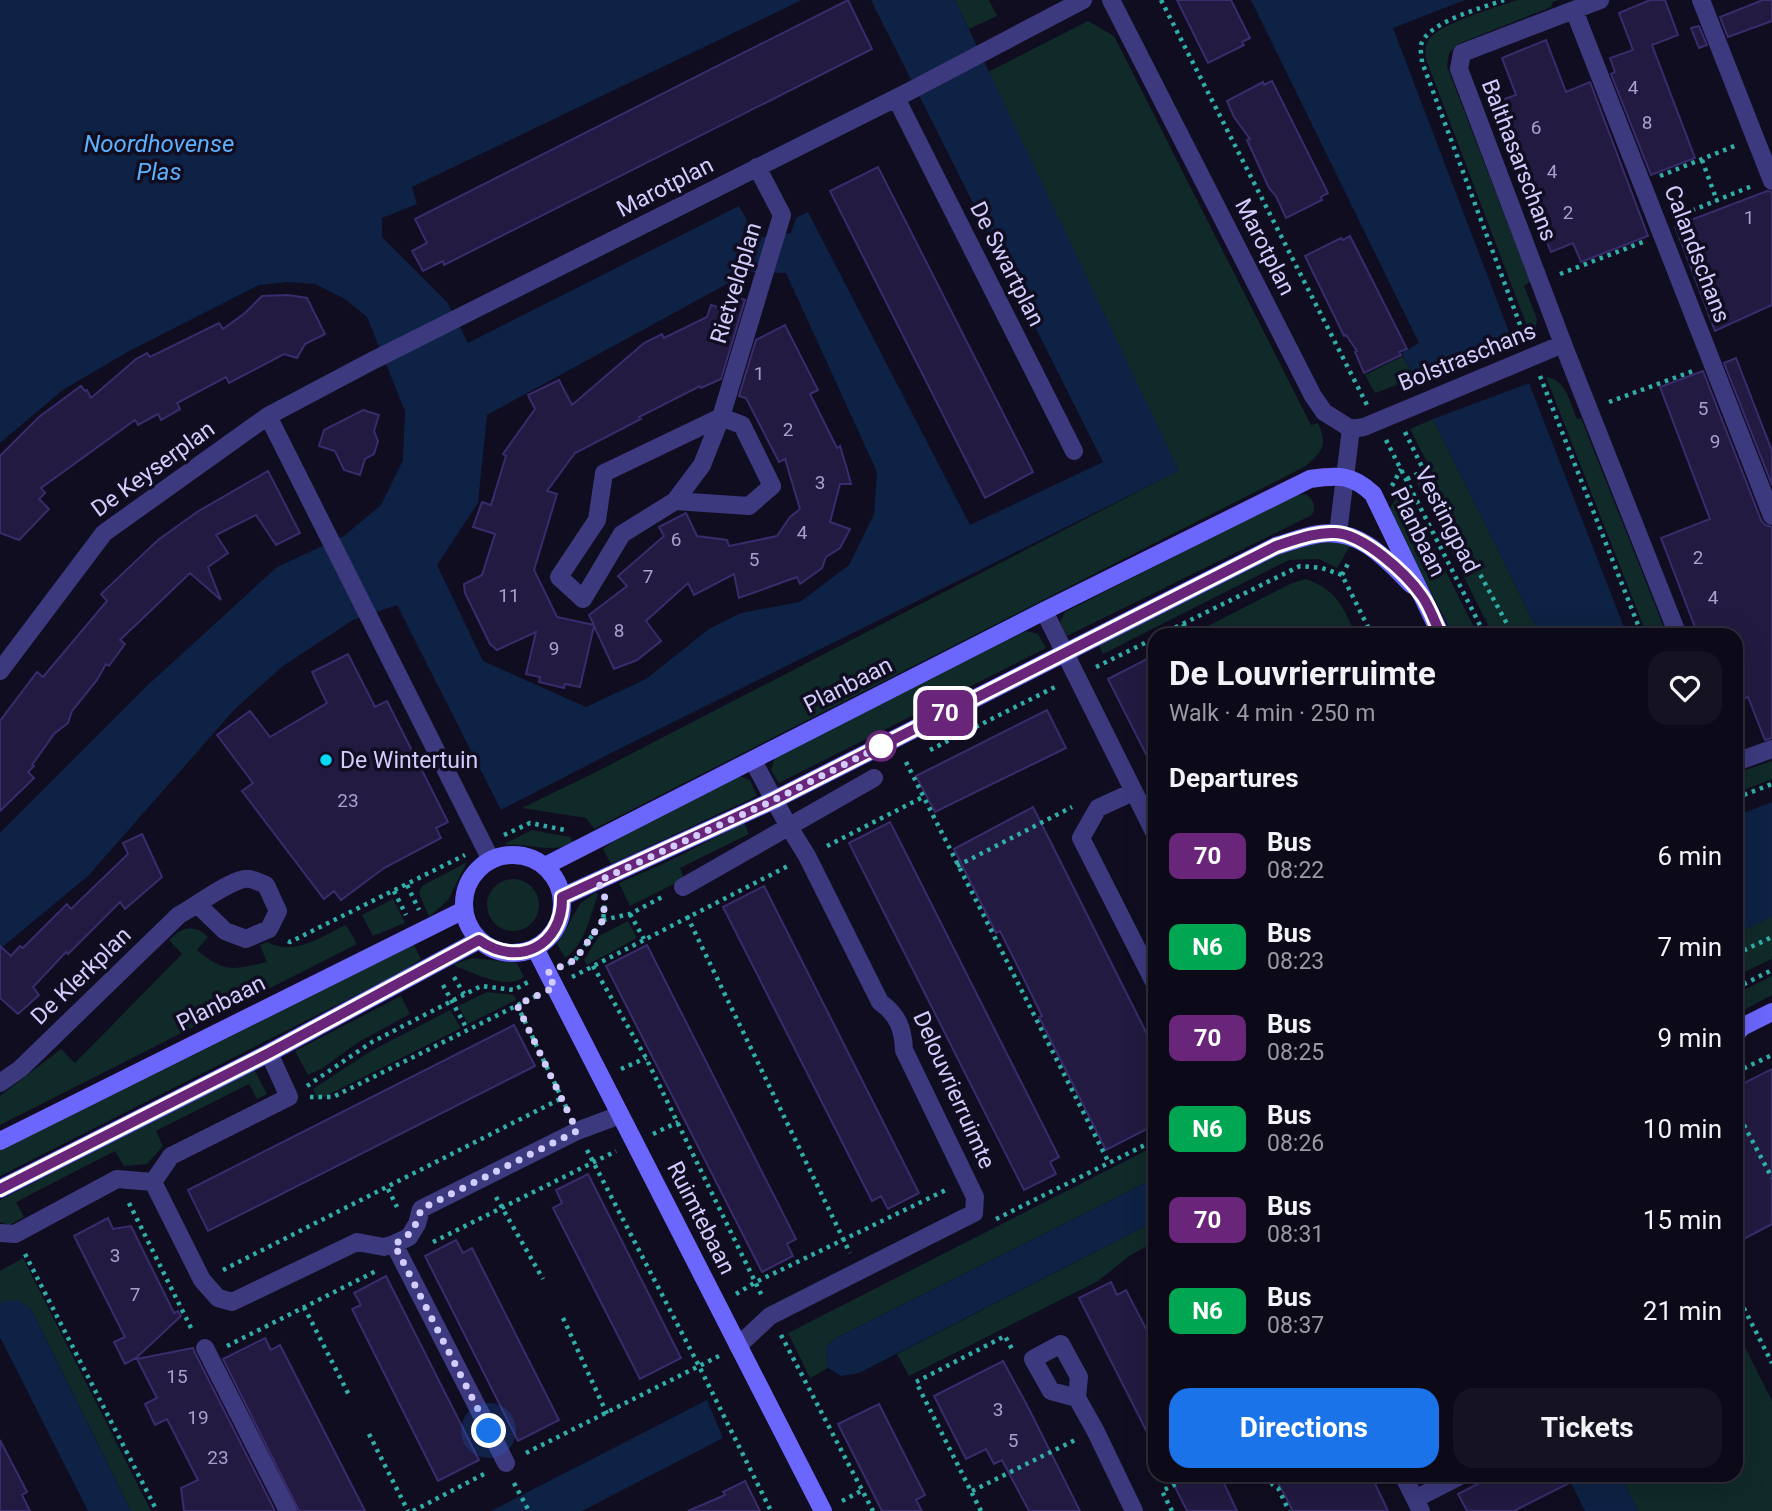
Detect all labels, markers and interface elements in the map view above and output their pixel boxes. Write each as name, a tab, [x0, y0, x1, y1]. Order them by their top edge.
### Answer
street label: Balthasarschans	[1476, 75, 1562, 245]
house number: 4	[1628, 76, 1639, 99]
house number: 8	[1642, 111, 1652, 134]
house number: 6	[1531, 116, 1541, 139]
water label: Noordhovense Plas	[84, 130, 234, 186]
street label: Marotplan	[612, 151, 718, 223]
house number: 4	[1547, 160, 1558, 183]
street label: Calandschans	[1658, 182, 1736, 326]
street label: Marotplan	[1229, 194, 1301, 300]
street label: De Swartplan	[964, 197, 1050, 331]
house number: 2	[1563, 201, 1573, 224]
house number: 1	[1744, 206, 1754, 229]
street label: Rietveldplan	[705, 219, 767, 347]
street label: Bolstraschans	[1394, 317, 1540, 397]
house number: 1	[754, 362, 764, 385]
house number: 5	[1698, 397, 1708, 420]
street label: De Keyserplan	[86, 415, 220, 523]
house number: 2	[783, 418, 793, 441]
house number: 9	[1710, 430, 1720, 453]
street label: Vestingpad	[1409, 462, 1485, 578]
house number: 3	[815, 471, 825, 494]
street label: Planbaan	[1385, 483, 1451, 581]
house number: 4	[797, 521, 808, 544]
house number: 6	[671, 528, 681, 551]
house number: 2	[1693, 546, 1703, 569]
house number: 5	[749, 548, 759, 571]
house number: 7	[643, 565, 653, 588]
house number: 11	[498, 584, 520, 607]
house number: 4	[1708, 586, 1719, 609]
house number: 8	[614, 619, 624, 642]
house number: 9	[549, 637, 559, 660]
street label: Planbaan	[799, 651, 897, 719]
button: heart	[1648, 651, 1722, 725]
text: De Louvrierruimte	[1169, 654, 1436, 693]
line badge: 70	[914, 690, 976, 736]
text: 70	[931, 699, 959, 727]
text: Walk · 4 min · 250 m	[1169, 700, 1375, 727]
unlabelled marker	[866, 731, 896, 761]
place label: De Wintertuin	[340, 747, 478, 774]
marker: De Wintertuin	[318, 752, 334, 768]
text: Departures	[1169, 763, 1299, 793]
house number: 23	[337, 789, 359, 812]
text: Bus	[1267, 827, 1312, 857]
text: 6 min	[1657, 841, 1722, 871]
text: 70	[1194, 842, 1221, 870]
text: 08:22	[1267, 857, 1324, 884]
text: Bus	[1267, 918, 1312, 948]
street label: De Klerkplan	[25, 922, 137, 1030]
text: 7 min	[1657, 932, 1722, 962]
text: N6	[1192, 933, 1223, 961]
text: 08:23	[1267, 948, 1324, 975]
street label: Planbaan	[172, 969, 270, 1037]
street label: Delouvrierruimte	[907, 1007, 1001, 1173]
text: Bus	[1267, 1009, 1312, 1039]
text: 9 min	[1657, 1023, 1722, 1053]
text: 70	[1194, 1024, 1221, 1052]
text: 08:25	[1267, 1039, 1324, 1066]
text: Bus	[1267, 1100, 1312, 1130]
text: 10 min	[1643, 1114, 1722, 1144]
text: N6	[1192, 1115, 1223, 1143]
text: 08:26	[1267, 1130, 1324, 1157]
street label: Ruimtebaan	[661, 1157, 741, 1279]
text: Bus	[1267, 1191, 1312, 1221]
text: 15 min	[1643, 1205, 1722, 1235]
text: 70	[1194, 1206, 1221, 1234]
text: 08:31	[1267, 1221, 1324, 1248]
house number: 3	[110, 1244, 120, 1267]
text: Bus	[1267, 1282, 1312, 1312]
house number: 7	[130, 1283, 140, 1306]
text: 21 min	[1643, 1296, 1722, 1326]
text: N6	[1192, 1297, 1223, 1325]
text: 08:37	[1267, 1312, 1324, 1339]
house number: 15	[166, 1365, 188, 1388]
button: Directions	[1169, 1388, 1439, 1468]
button: Tickets	[1453, 1388, 1722, 1468]
house number: 3	[993, 1398, 1003, 1421]
house number: 19	[187, 1406, 209, 1429]
your location	[471, 1413, 506, 1448]
house number: 5	[1008, 1429, 1018, 1452]
house number: 23	[207, 1446, 229, 1469]

